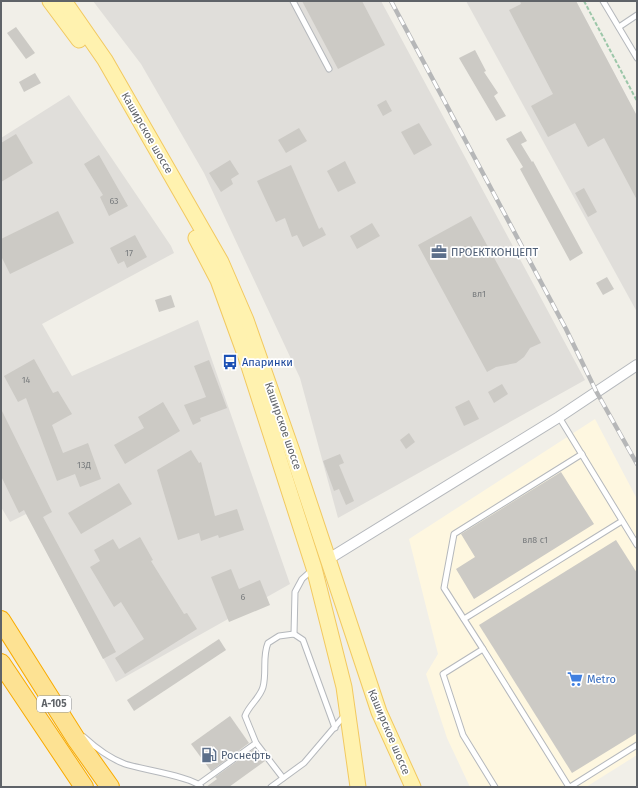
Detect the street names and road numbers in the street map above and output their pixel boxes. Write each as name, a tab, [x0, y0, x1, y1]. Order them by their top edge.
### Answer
street label: Каширское шоссе	[118, 90, 176, 176]
street label: Каширское шоссе	[262, 381, 304, 471]
street label: Каширское шоссе	[365, 687, 413, 777]
road number: А-105	[37, 696, 71, 712]

